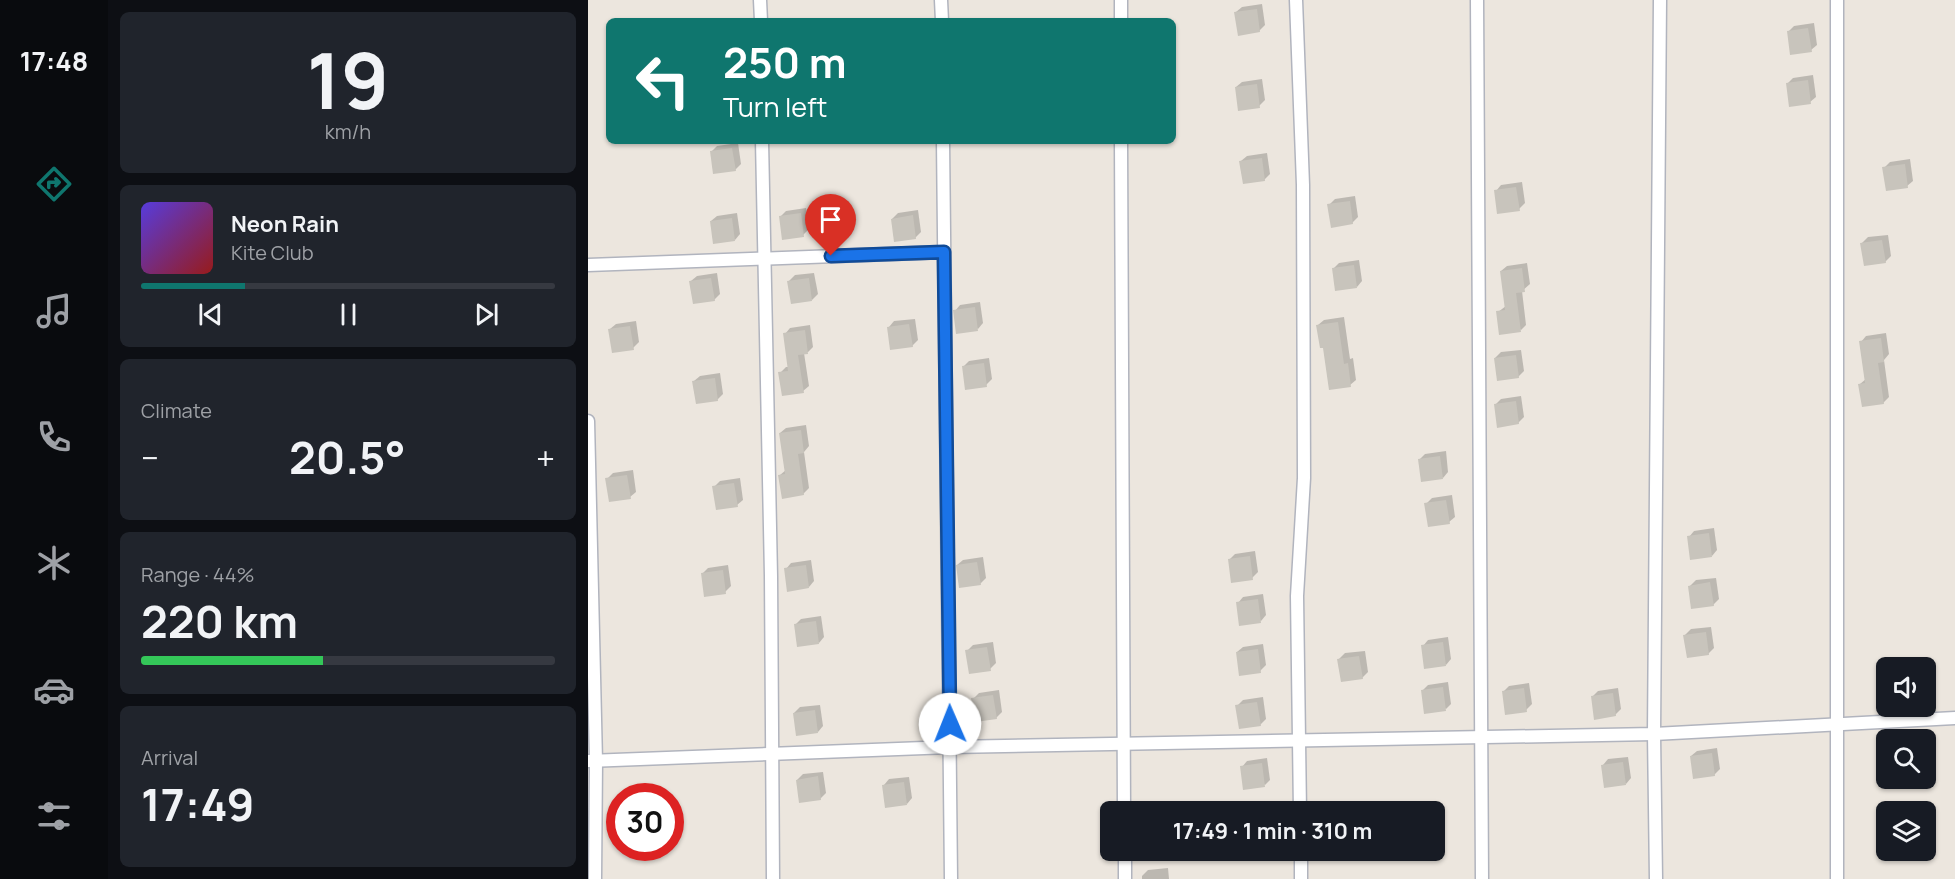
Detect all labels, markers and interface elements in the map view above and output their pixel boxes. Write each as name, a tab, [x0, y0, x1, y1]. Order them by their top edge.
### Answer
text: 19	[307, 26, 389, 132]
text: 250 m	[723, 33, 846, 91]
text: 17:48	[20, 42, 88, 79]
icon: left	[624, 42, 702, 120]
text: Turn left	[723, 88, 827, 125]
text: km/h	[325, 118, 371, 145]
icon: directions	[33, 163, 75, 205]
pin	[805, 194, 856, 256]
icon: arrive	[814, 203, 847, 236]
text: Neon Rain	[231, 209, 339, 239]
text: Kite Club	[231, 239, 314, 266]
icon: music	[33, 290, 75, 332]
icon: previous	[194, 298, 227, 331]
icon: pause	[332, 298, 365, 331]
icon: next	[470, 298, 503, 331]
text: Climate	[141, 397, 212, 424]
icon: phone	[33, 416, 75, 458]
text: 20.5°	[289, 426, 406, 488]
text: −	[141, 435, 159, 480]
text: +	[536, 435, 555, 480]
icon: climate	[33, 542, 75, 584]
text: Range · 44%	[141, 561, 254, 588]
text: 220 km	[141, 590, 298, 652]
map controls	[1876, 657, 1936, 861]
button: sound	[1876, 657, 1936, 717]
icon: car	[33, 669, 75, 711]
position arrow	[918, 692, 982, 756]
button: search	[1876, 729, 1936, 789]
text: Arrival	[141, 744, 198, 771]
text: 17:49	[141, 773, 254, 835]
speed limit sign: 30	[606, 783, 684, 861]
icon: filters	[33, 795, 75, 837]
button: layers	[1876, 801, 1936, 861]
text: 17:49 · 1 min · 310 m	[1173, 816, 1372, 846]

